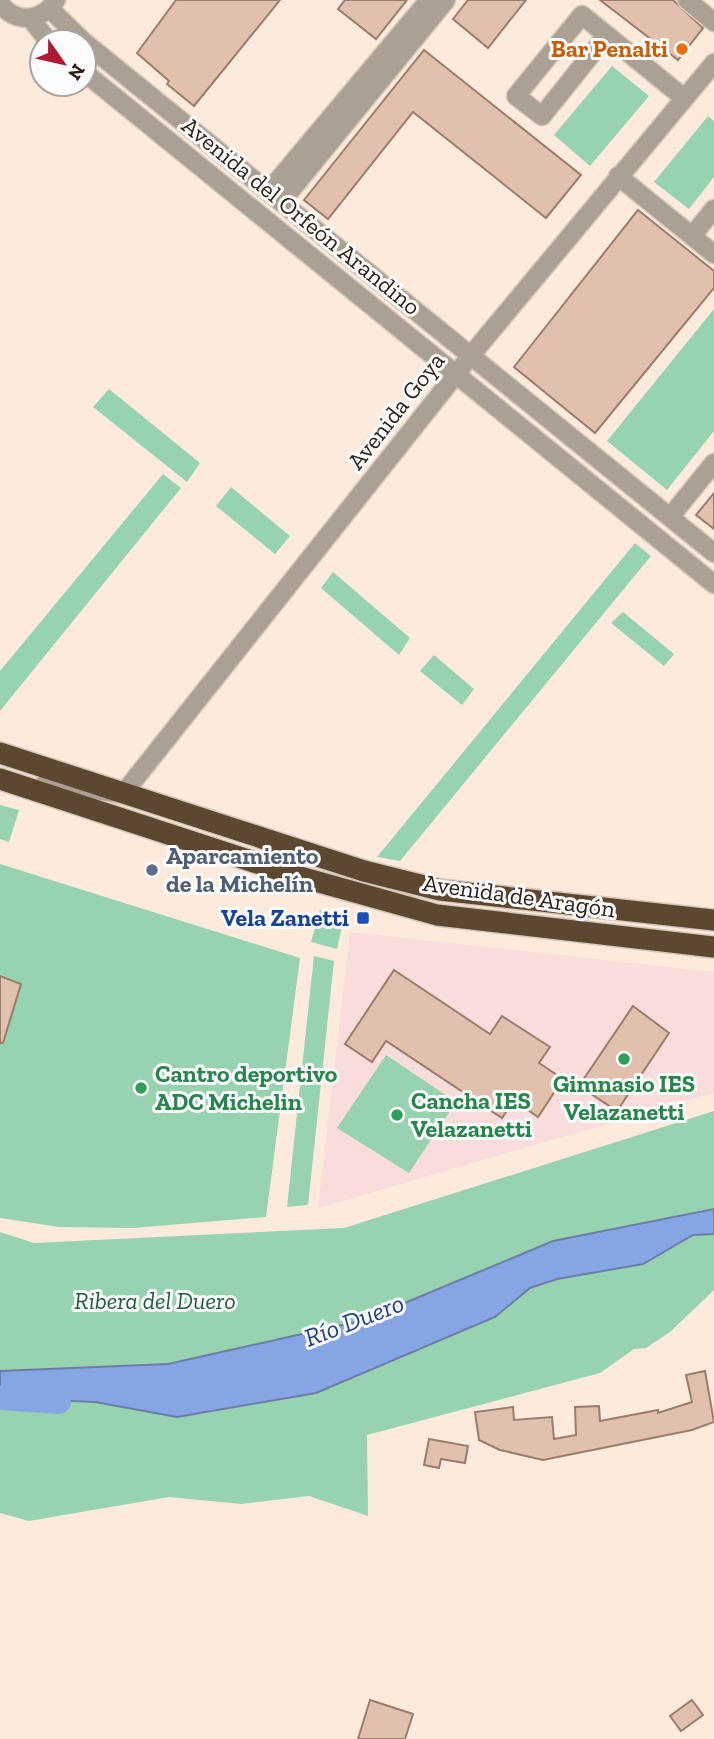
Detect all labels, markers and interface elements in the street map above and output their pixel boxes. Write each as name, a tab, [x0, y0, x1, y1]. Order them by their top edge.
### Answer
north arrow	[28, 28, 98, 98]
place label: Bar Penalti	[551, 34, 668, 63]
marker: Bar Penalti	[674, 41, 690, 57]
text: N	[63, 60, 90, 85]
street label: Avenida del Orfeón Arandino	[176, 110, 426, 321]
street label: Avenida Goya	[341, 346, 451, 475]
place label: Aparcamiento de la Michelín	[166, 841, 319, 898]
marker: Aparcamiento de la Michelín	[144, 862, 160, 878]
street label: Avenida de Aragón	[421, 868, 617, 923]
place label: Vela Zanetti	[221, 903, 349, 932]
marker: Vela Zanetti	[355, 910, 371, 926]
marker: Gimnasio IES Velazanetti	[616, 1051, 632, 1067]
place label: Cantro deportivo ADC Michelin	[155, 1059, 338, 1116]
place label: Gimnasio IES Velazanetti	[553, 1069, 695, 1126]
marker: Cantro deportivo ADC Michelin	[133, 1080, 149, 1096]
place label: Cancha IES Velazanetti	[411, 1086, 532, 1143]
marker: Cancha IES Velazanetti	[389, 1107, 405, 1123]
park label: Ribera del Duero	[74, 1286, 236, 1315]
water label: Río Duero	[300, 1286, 408, 1354]

